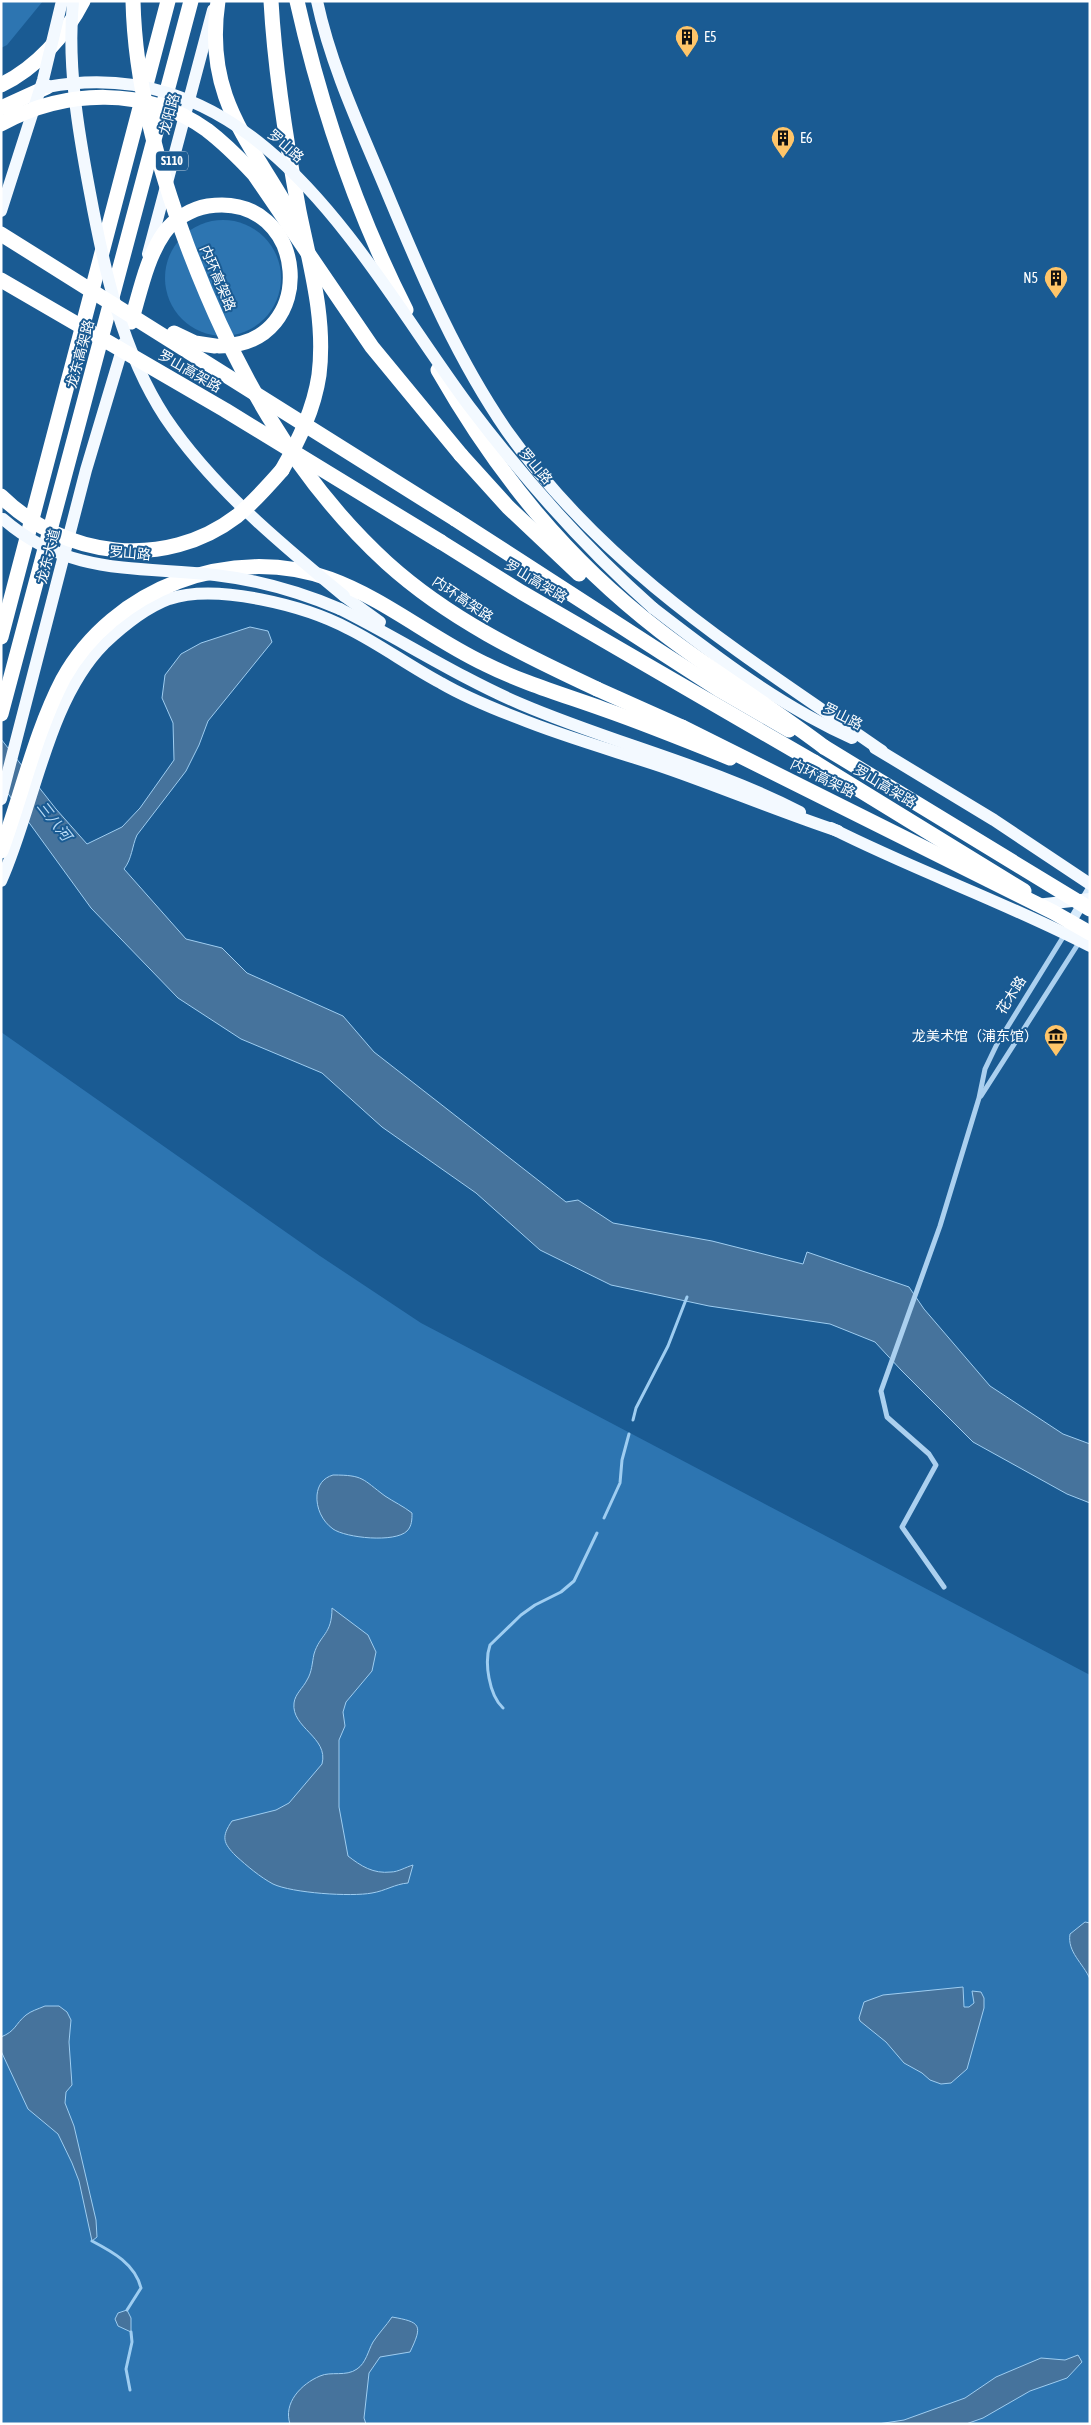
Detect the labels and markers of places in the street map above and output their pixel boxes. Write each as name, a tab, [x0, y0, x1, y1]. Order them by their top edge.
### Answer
building icon: E5	[674, 24, 700, 58]
place label: E5	[704, 29, 717, 45]
building icon: E6	[770, 125, 796, 159]
place label: E6	[800, 130, 813, 146]
building icon: N5	[1043, 265, 1069, 299]
place label: N5	[1023, 270, 1038, 286]
museum icon: 龙美术馆（浦东馆）	[1043, 1023, 1069, 1057]
place label: 龙美术馆（浦东馆）	[912, 1028, 1038, 1044]

